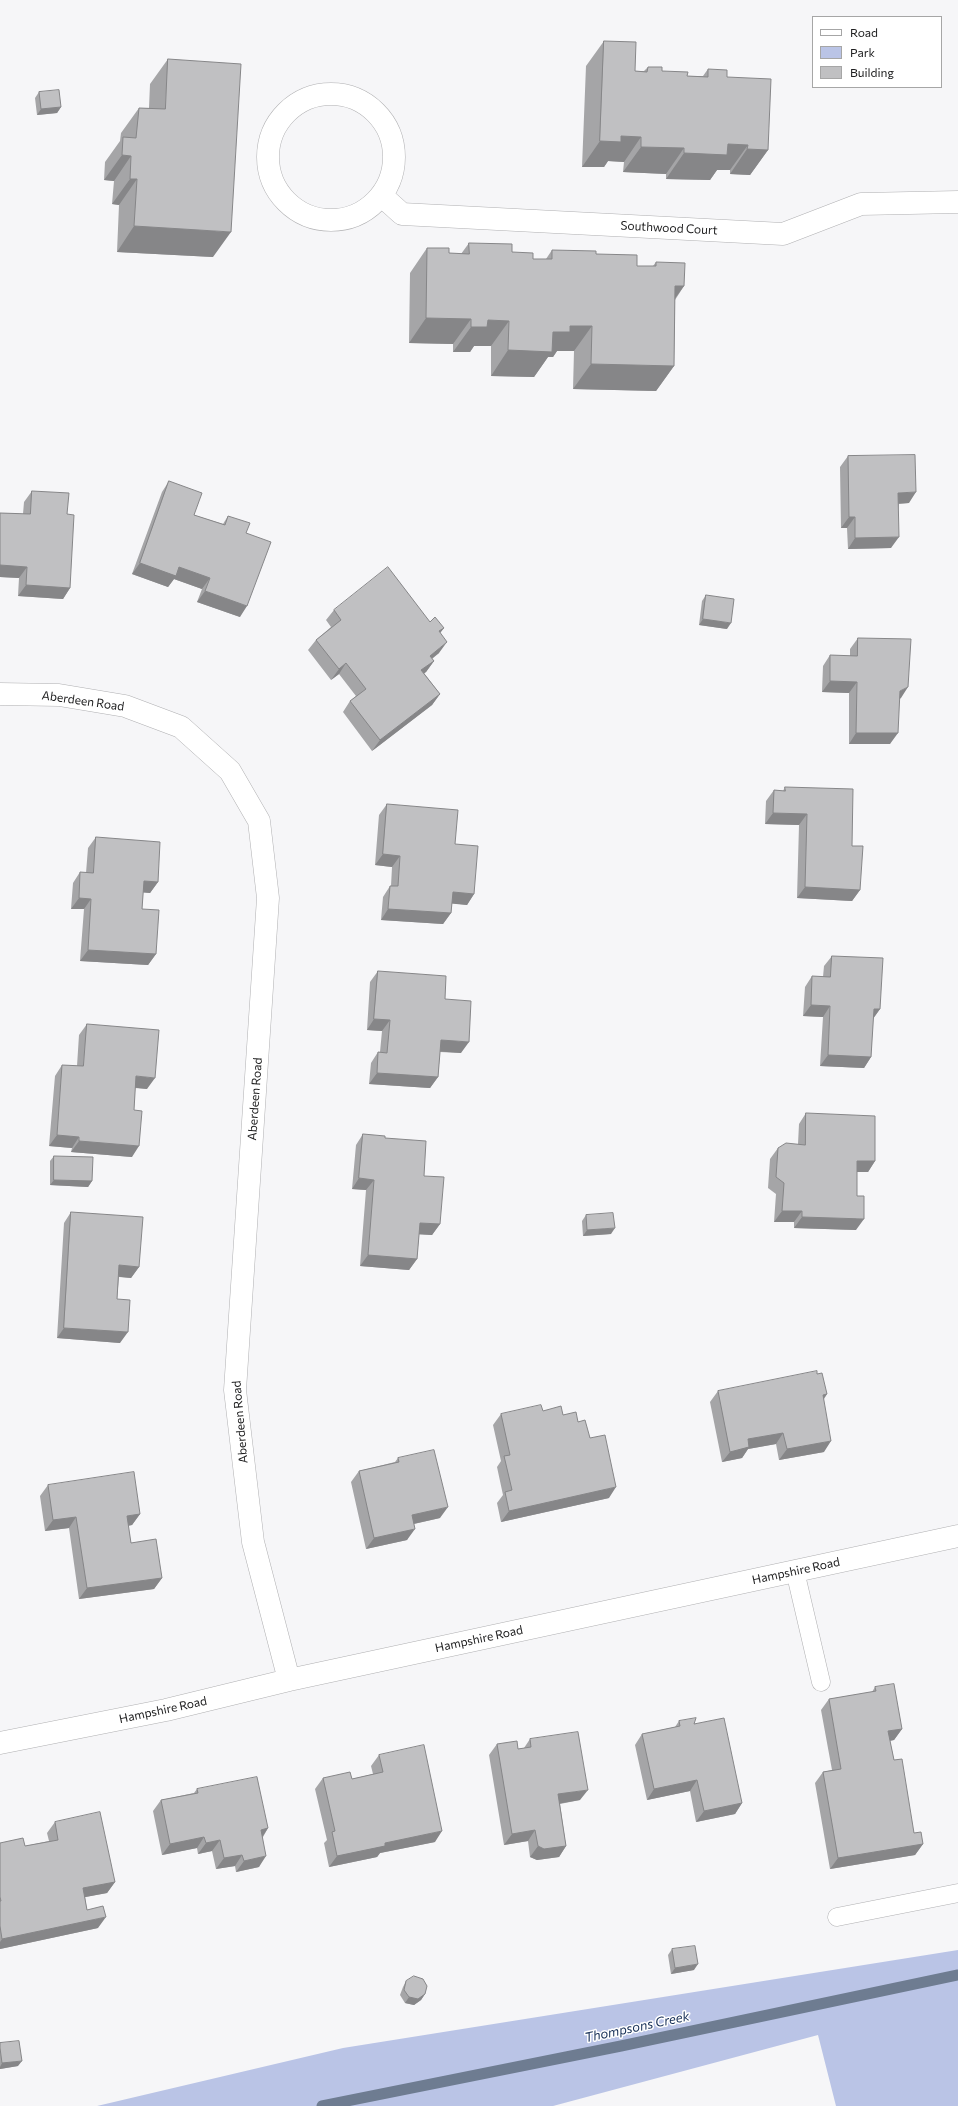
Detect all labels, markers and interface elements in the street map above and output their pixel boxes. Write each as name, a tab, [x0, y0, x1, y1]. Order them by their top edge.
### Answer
legend	[812, 16, 942, 88]
text: Road	[850, 25, 878, 39]
text: Park	[850, 45, 875, 59]
text: Building	[850, 65, 894, 79]
street label: Southwood Court	[620, 218, 718, 238]
street label: Aberdeen Road	[41, 688, 125, 714]
street label: Aberdeen Road	[245, 1057, 265, 1141]
street label: Aberdeen Road	[229, 1380, 251, 1464]
street label: Hampshire Road	[751, 1555, 841, 1587]
street label: Hampshire Road	[434, 1623, 524, 1655]
street label: Hampshire Road	[118, 1694, 208, 1726]
water label: Thompsons Creek	[583, 2008, 691, 2046]

